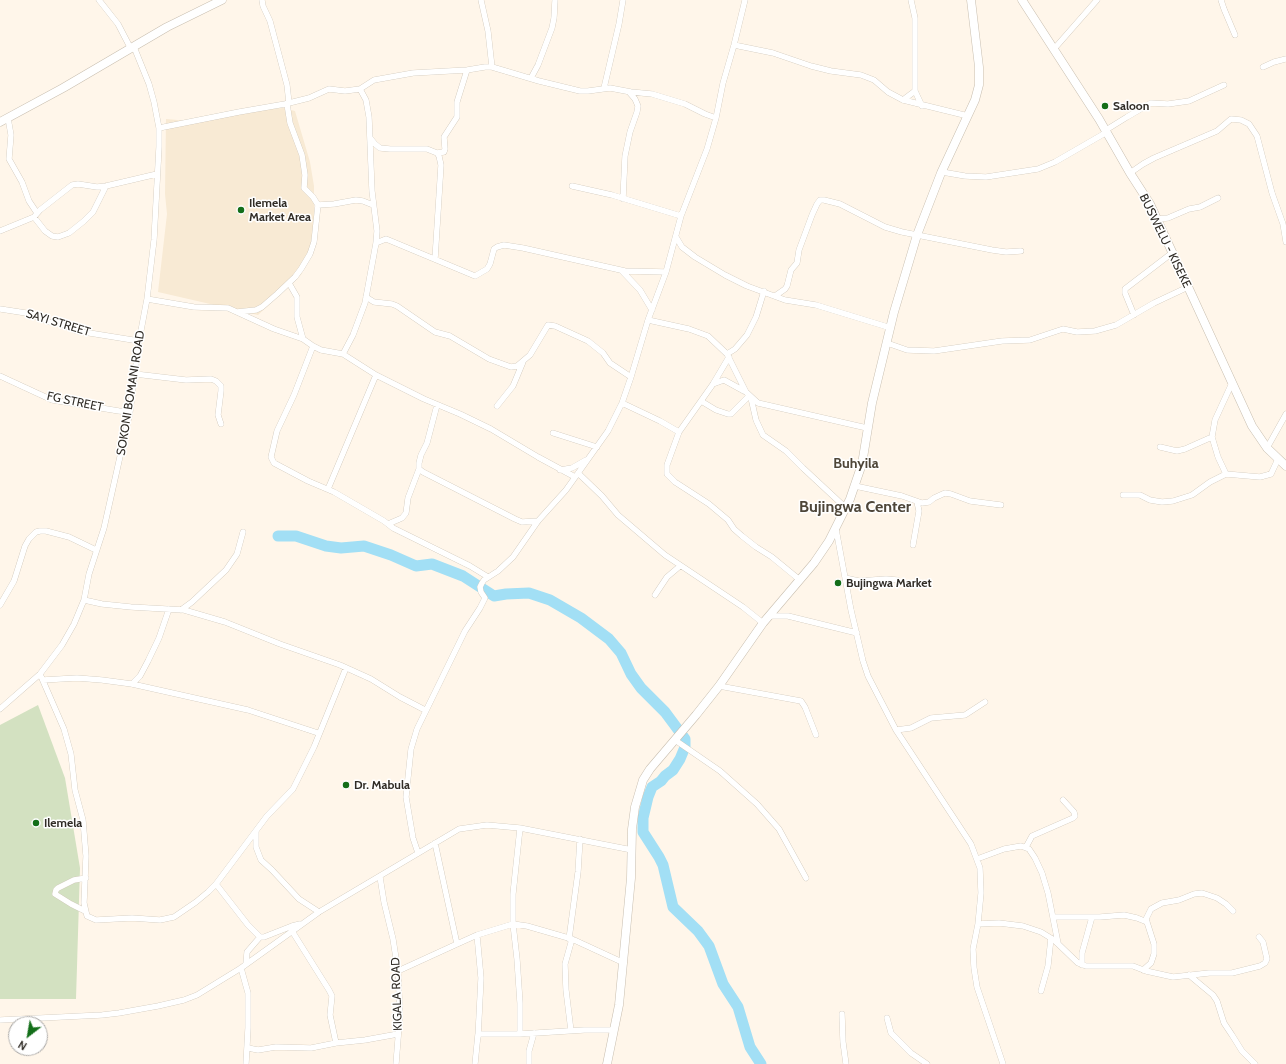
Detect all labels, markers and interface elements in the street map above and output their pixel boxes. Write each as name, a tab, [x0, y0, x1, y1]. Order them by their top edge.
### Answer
place label: Saloon	[1113, 99, 1149, 113]
marker: Saloon	[1100, 101, 1110, 111]
street label: BUSWELU - KISEKE	[1136, 192, 1194, 290]
place label: Ilemela Market Area	[249, 196, 311, 224]
marker: Ilemela Market Area	[236, 205, 246, 215]
street label: SAYI STREET	[24, 306, 92, 340]
street label: SOKONI BOMANI ROAD	[114, 330, 148, 456]
street label: FG STREET	[45, 389, 105, 415]
district label: Buhyila	[833, 456, 879, 472]
district label: Bujingwa Center	[799, 497, 911, 517]
place label: Bujingwa Market	[846, 576, 932, 590]
marker: Bujingwa Market	[833, 578, 843, 588]
place label: Dr. Mabula	[354, 778, 410, 792]
marker: Dr. Mabula	[341, 780, 351, 790]
place label: Ilemela	[44, 816, 82, 830]
marker: Ilemela	[31, 818, 41, 828]
street label: KIGALA ROAD	[389, 957, 405, 1031]
north arrow	[8, 1016, 48, 1056]
text: N	[15, 1037, 29, 1053]

